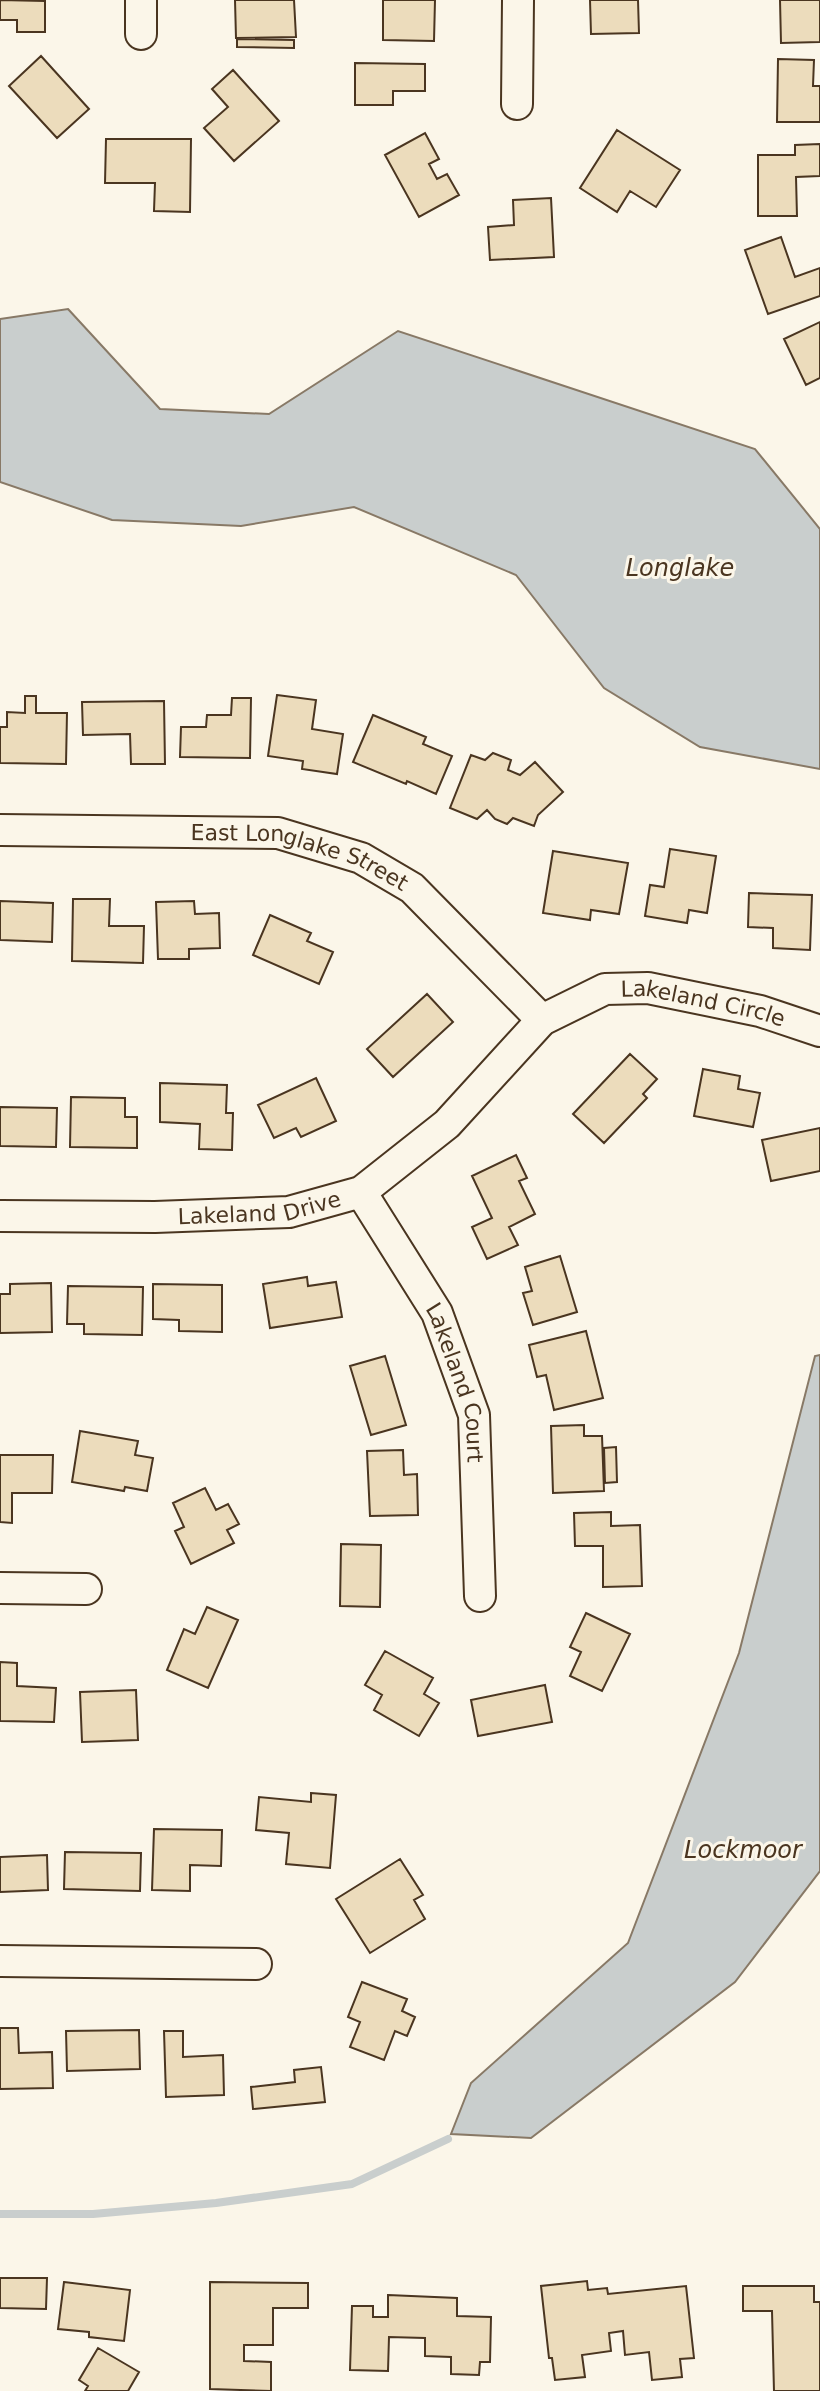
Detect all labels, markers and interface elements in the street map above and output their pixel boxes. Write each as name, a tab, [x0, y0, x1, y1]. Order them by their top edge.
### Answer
water label: Longlake	[626, 554, 734, 582]
street label: East Longlake Street	[190, 820, 413, 896]
street label: Lakeland Circle	[620, 976, 788, 1032]
street label: Lakeland Drive	[177, 1186, 344, 1229]
street label: Lakeland Court	[421, 1298, 488, 1464]
water label: Lockmoor	[684, 1836, 804, 1864]

